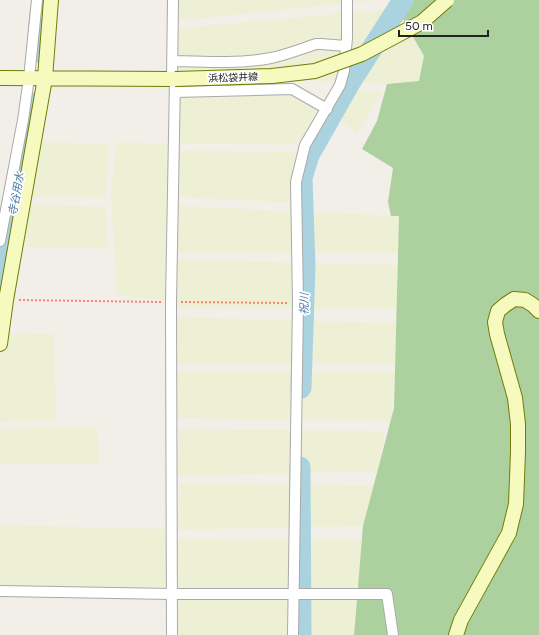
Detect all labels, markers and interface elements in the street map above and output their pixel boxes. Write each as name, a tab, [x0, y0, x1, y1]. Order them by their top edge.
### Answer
scale bar	[399, 12, 488, 38]
text: 50 m	[405, 19, 433, 33]
street label: 浜松袋井線	[208, 70, 258, 85]
water label: 寺谷用水	[6, 170, 27, 217]
water label: 祝川	[298, 292, 311, 315]

